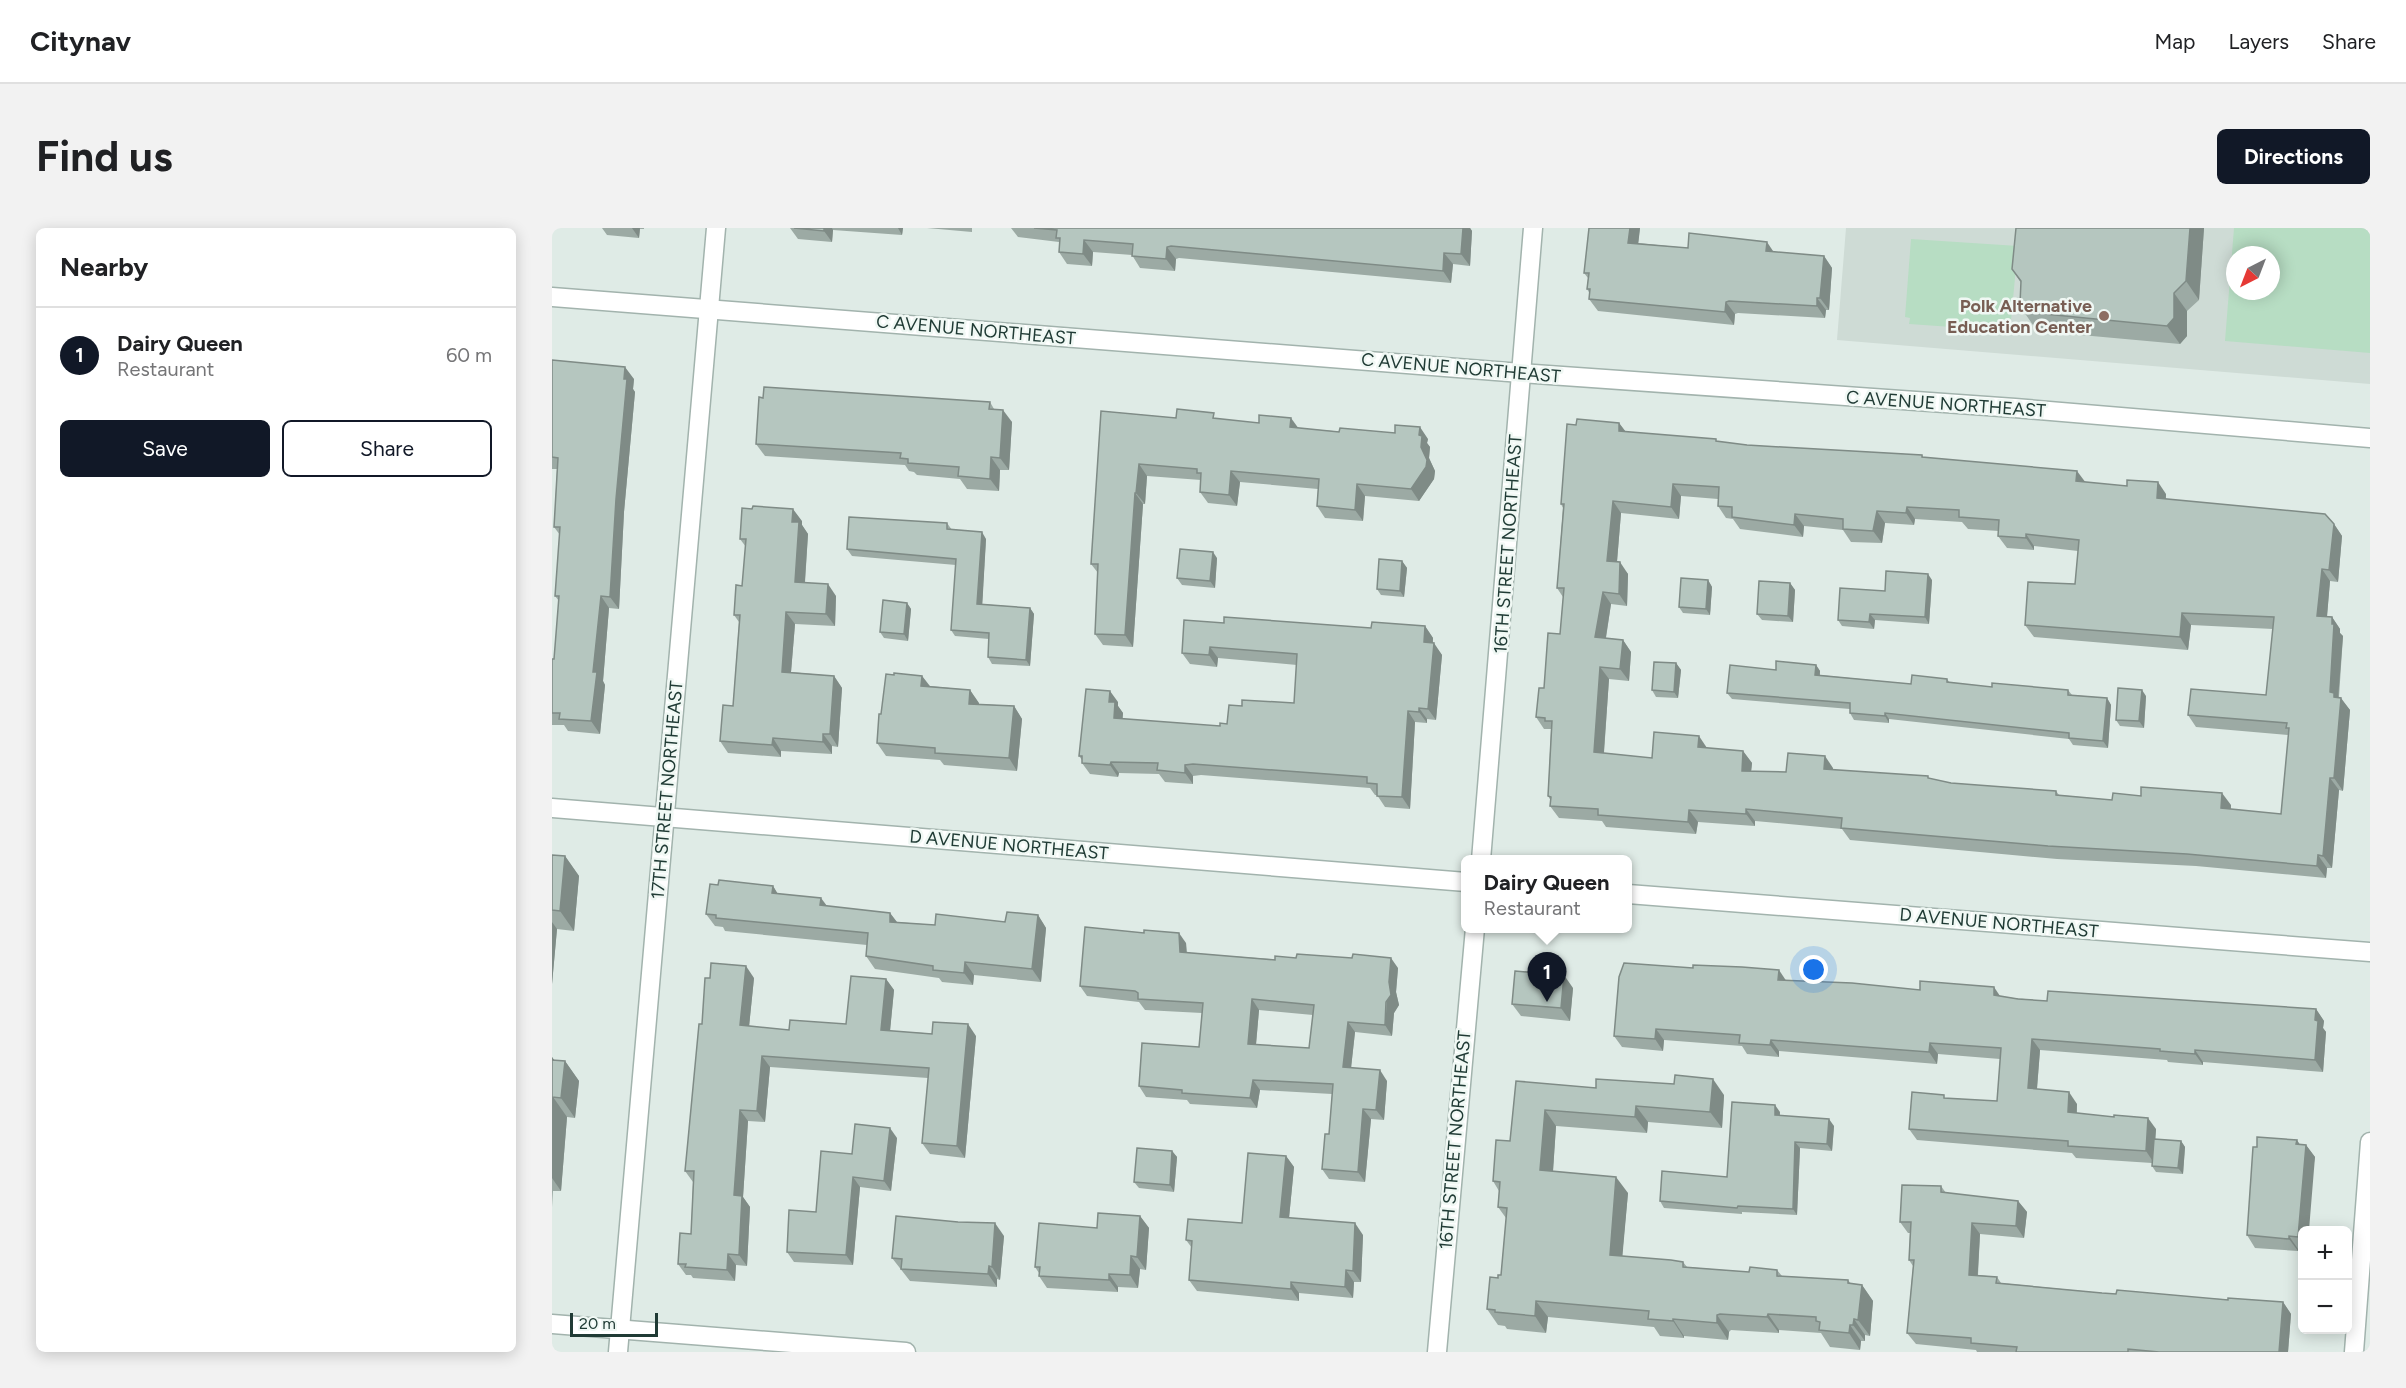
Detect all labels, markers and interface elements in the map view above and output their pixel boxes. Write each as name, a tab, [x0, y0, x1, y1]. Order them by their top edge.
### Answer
text: Citynav	[30, 24, 131, 58]
text: Map	[2155, 29, 2195, 54]
text: Layers	[2228, 29, 2289, 54]
text: Share	[2322, 29, 2376, 54]
button: Directions	[2217, 129, 2370, 184]
text: Find us	[36, 131, 173, 182]
north arrow	[2226, 246, 2280, 300]
text: Nearby	[60, 251, 148, 283]
place label: Polk Alternative Education Center	[1947, 295, 2092, 338]
marker: Polk Alternative Education Center	[2097, 309, 2111, 323]
street label: C AVENUE NORTHEAST	[875, 310, 1077, 350]
text: Dairy Queen	[117, 330, 243, 357]
text: 1	[75, 343, 84, 367]
text: 60 m	[446, 343, 492, 367]
street label: C AVENUE NORTHEAST	[1360, 348, 1562, 388]
text: Restaurant	[117, 357, 214, 381]
street label: C AVENUE NORTHEAST	[1845, 386, 2047, 422]
button: Save	[60, 420, 270, 477]
button: Share	[282, 420, 492, 477]
street label: 16TH STREET NORTHEAST	[1489, 434, 1527, 654]
street label: 17TH STREET NORTHEAST	[646, 680, 688, 900]
street label: D AVENUE NORTHEAST	[909, 825, 1109, 865]
popup	[1461, 855, 1632, 933]
text: Dairy Queen	[1484, 869, 1609, 896]
text: Restaurant	[1484, 896, 1581, 920]
street label: D AVENUE NORTHEAST	[1899, 903, 2099, 943]
pin: 1	[1528, 952, 1566, 1002]
your location	[1799, 955, 1828, 984]
street label: 16TH STREET NORTHEAST	[1434, 1029, 1476, 1250]
map controls	[2298, 1226, 2352, 1334]
button: +	[2298, 1226, 2352, 1280]
button: −	[2298, 1280, 2352, 1334]
scale bar	[570, 1310, 658, 1338]
text: 20 m	[579, 1314, 616, 1333]

